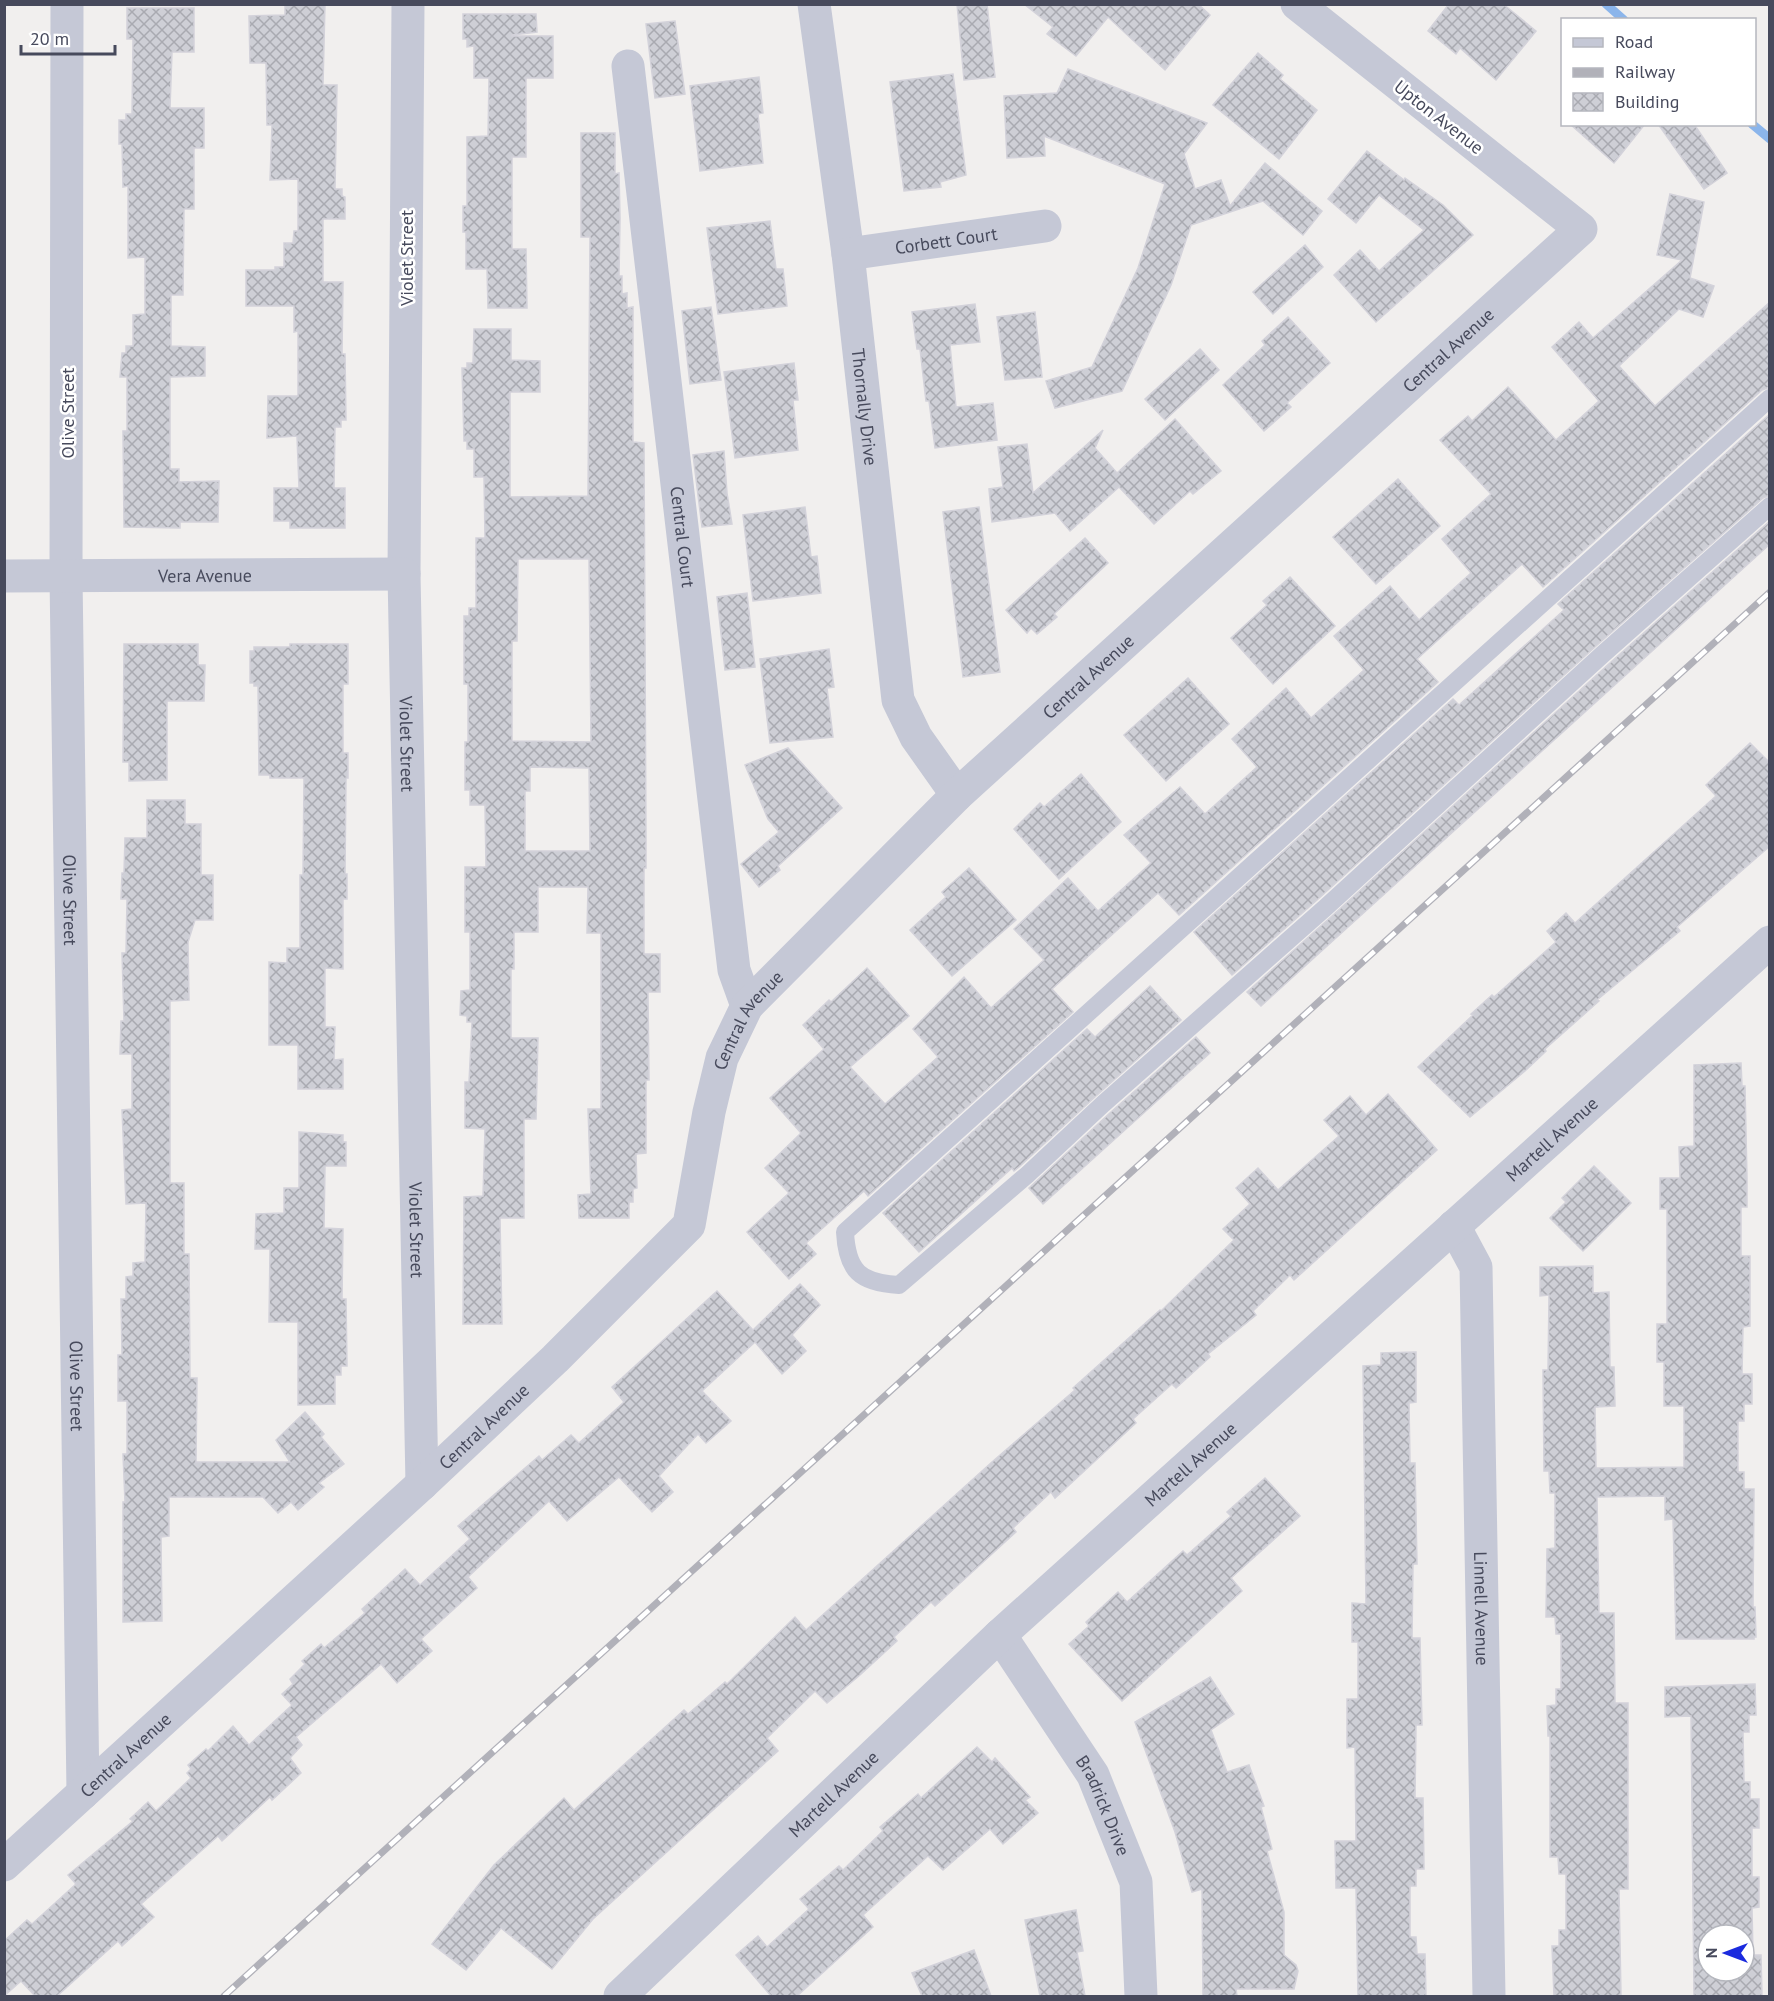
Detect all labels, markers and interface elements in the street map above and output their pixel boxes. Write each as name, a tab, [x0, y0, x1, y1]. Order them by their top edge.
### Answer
scale bar	[21, 18, 116, 56]
legend	[1561, 18, 1756, 126]
text: 20 m	[30, 27, 69, 50]
text: Road	[1615, 30, 1653, 53]
text: Railway	[1615, 60, 1676, 83]
street label: Upton Avenue	[1390, 75, 1488, 159]
text: Building	[1615, 90, 1679, 113]
street label: Violet Street	[395, 210, 418, 307]
street label: Corbett Court	[893, 221, 999, 259]
street label: Central Avenue	[1397, 302, 1498, 397]
street label: Thornally Drive	[847, 347, 883, 467]
street label: Olive Street	[56, 368, 79, 458]
street label: Central Court	[666, 485, 701, 589]
street label: Vera Avenue	[157, 563, 252, 587]
street label: Central Avenue	[1037, 629, 1138, 724]
street label: Violet Street	[395, 695, 420, 792]
street label: Olive Street	[58, 854, 83, 946]
street label: Central Avenue	[708, 965, 788, 1072]
street label: Martell Avenue	[1501, 1091, 1602, 1186]
street label: Violet Street	[405, 1181, 429, 1278]
street label: Olive Street	[65, 1340, 89, 1432]
street label: Central Avenue	[434, 1378, 534, 1474]
street label: Martell Avenue	[1139, 1417, 1241, 1511]
street label: Linnell Avenue	[1470, 1551, 1495, 1666]
street label: Central Avenue	[75, 1707, 176, 1802]
street label: Martell Avenue	[783, 1745, 883, 1842]
street label: Bradrick Drive	[1071, 1750, 1136, 1859]
north arrow	[1696, 1923, 1756, 1983]
text: N	[1701, 1948, 1721, 1958]

